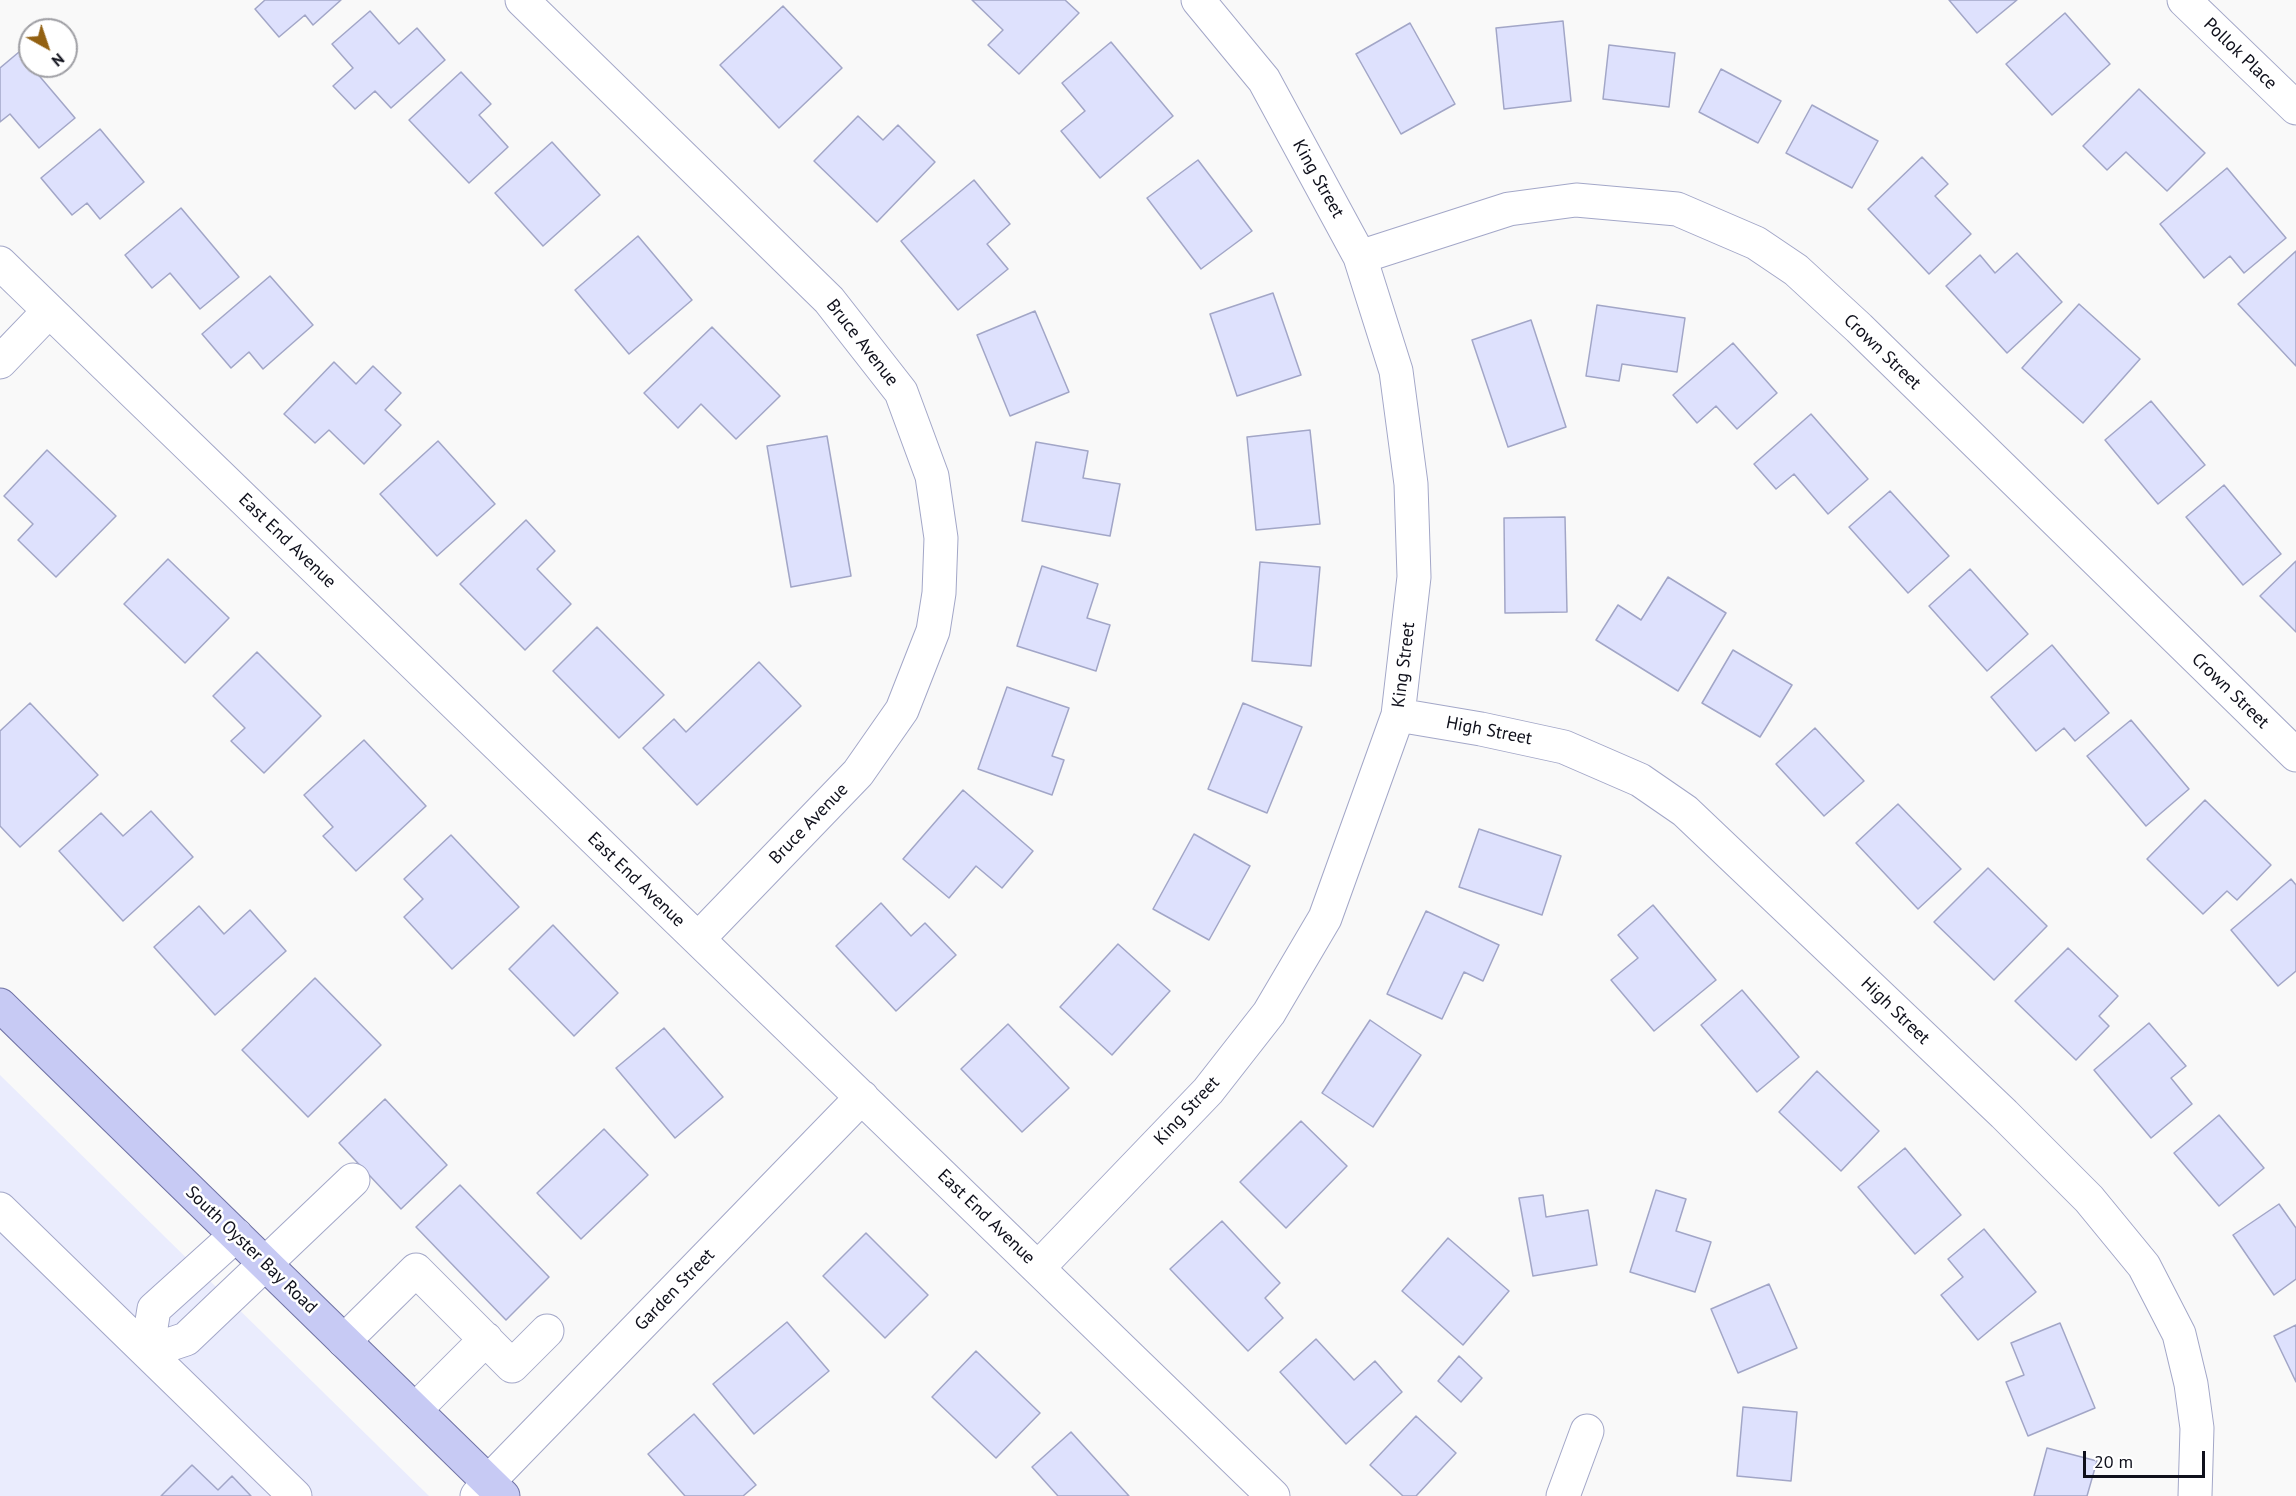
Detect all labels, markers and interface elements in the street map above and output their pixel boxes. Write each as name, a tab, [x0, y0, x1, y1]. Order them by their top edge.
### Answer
street label: Pollok Place	[2199, 14, 2281, 94]
north arrow	[18, 18, 78, 78]
text: N	[48, 49, 69, 71]
street label: King Street	[1288, 136, 1348, 222]
street label: Bruce Avenue	[821, 295, 903, 391]
street label: Crown Street	[1839, 310, 1925, 394]
street label: East End Avenue	[234, 489, 340, 593]
street label: King Street	[1388, 621, 1420, 709]
street label: Crown Street	[2187, 649, 2273, 733]
street label: High Street	[1444, 712, 1534, 750]
street label: Bruce Avenue	[765, 779, 853, 869]
street label: East End Avenue	[583, 828, 689, 932]
street label: High Street	[1856, 973, 1934, 1049]
street label: King Street	[1150, 1072, 1224, 1150]
street label: East End Avenue	[933, 1165, 1039, 1269]
street label: South Oyster Bay Road	[181, 1182, 321, 1318]
street label: Garden Street	[631, 1245, 719, 1335]
scale bar	[2086, 1439, 2208, 1477]
text: 20 m	[2094, 1450, 2133, 1473]

